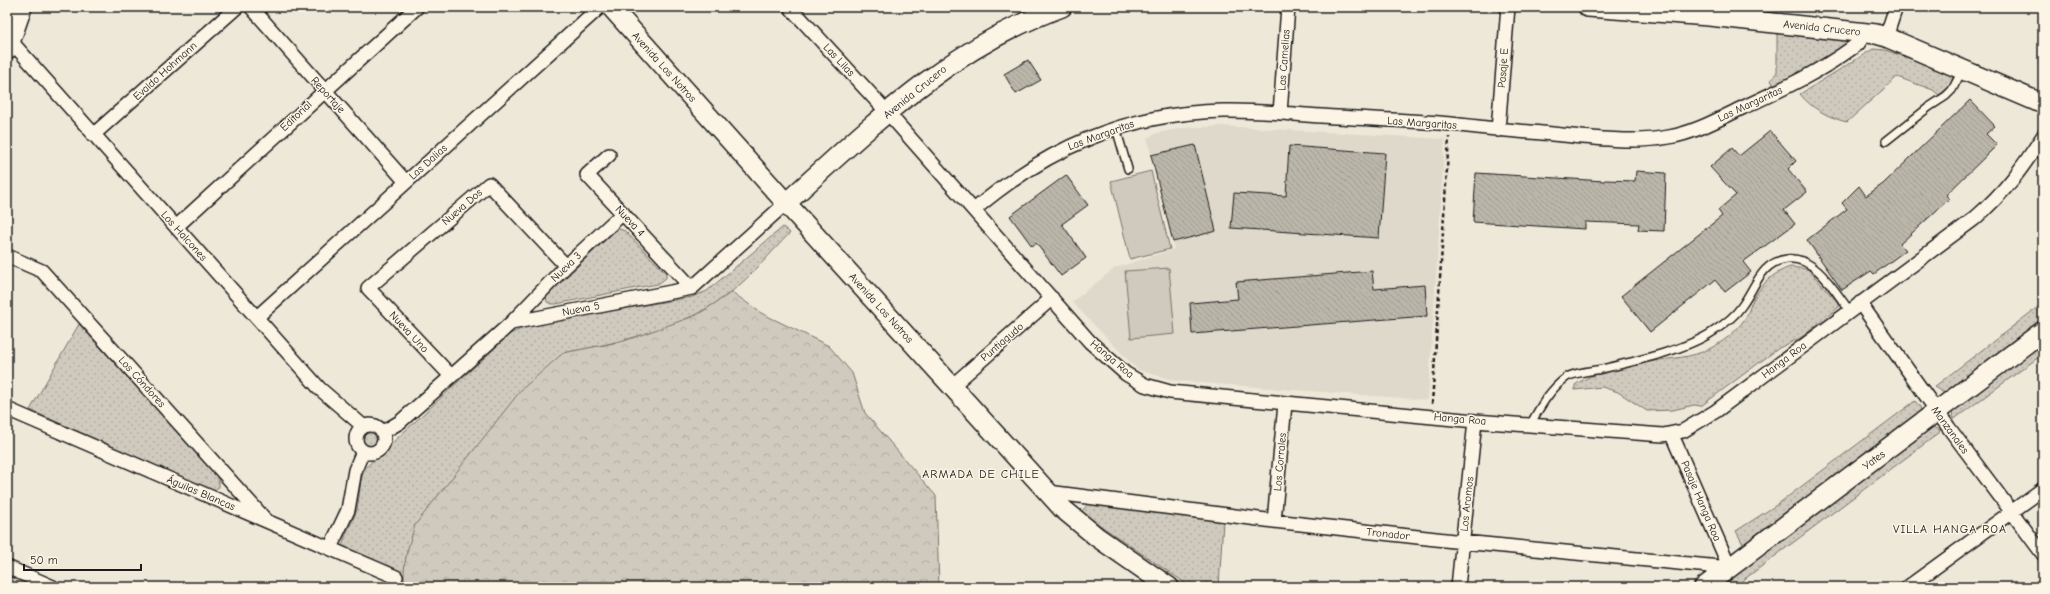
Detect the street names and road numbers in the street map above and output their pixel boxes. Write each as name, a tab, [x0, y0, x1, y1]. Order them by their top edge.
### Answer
street label: Avenida Crucero	[1783, 17, 1861, 39]
street label: Las Camelias	[1275, 28, 1293, 91]
street label: Avenida Los Notros	[629, 29, 699, 105]
street label: Evaldo Hohmann	[131, 39, 199, 103]
street label: Las Lilas	[821, 41, 858, 79]
street label: Pasaje E	[1495, 47, 1511, 88]
street label: Avenida Crucero	[881, 62, 949, 121]
street label: Reportaje	[308, 74, 348, 116]
street label: Las Margaritas	[1716, 83, 1785, 125]
street label: Editorial	[277, 98, 315, 134]
street label: Las Margaritas	[1387, 114, 1458, 132]
street label: Las Margaritas	[1066, 117, 1136, 153]
street label: Las Dalias	[406, 141, 450, 183]
street label: Nueva Dos	[439, 186, 485, 228]
street label: Nueva 4	[612, 203, 648, 239]
street label: Los Halcones	[158, 208, 210, 264]
street label: Nueva 3	[548, 249, 584, 285]
street label: Avenida Los Notros	[846, 270, 916, 346]
street label: Nueva 5	[561, 299, 601, 319]
street label: Nueva Uno	[387, 309, 431, 355]
street label: Puntiagudo	[978, 320, 1026, 364]
street label: Hanga Roa	[1088, 337, 1136, 381]
street label: Hanga Roa	[1759, 339, 1809, 381]
street label: Los Cóndores	[116, 354, 168, 410]
street label: Manzanales	[1928, 404, 1972, 457]
street label: Hanga Roa	[1433, 410, 1487, 428]
street label: Los Corrales	[1271, 432, 1289, 492]
street label: Yates	[1860, 447, 1888, 473]
street label: Pasaje Hanga Roa	[1678, 459, 1724, 543]
street label: Águilas Blancas	[165, 472, 238, 513]
street label: Los Aromos	[1458, 476, 1476, 532]
street label: Tronador	[1366, 525, 1411, 543]

